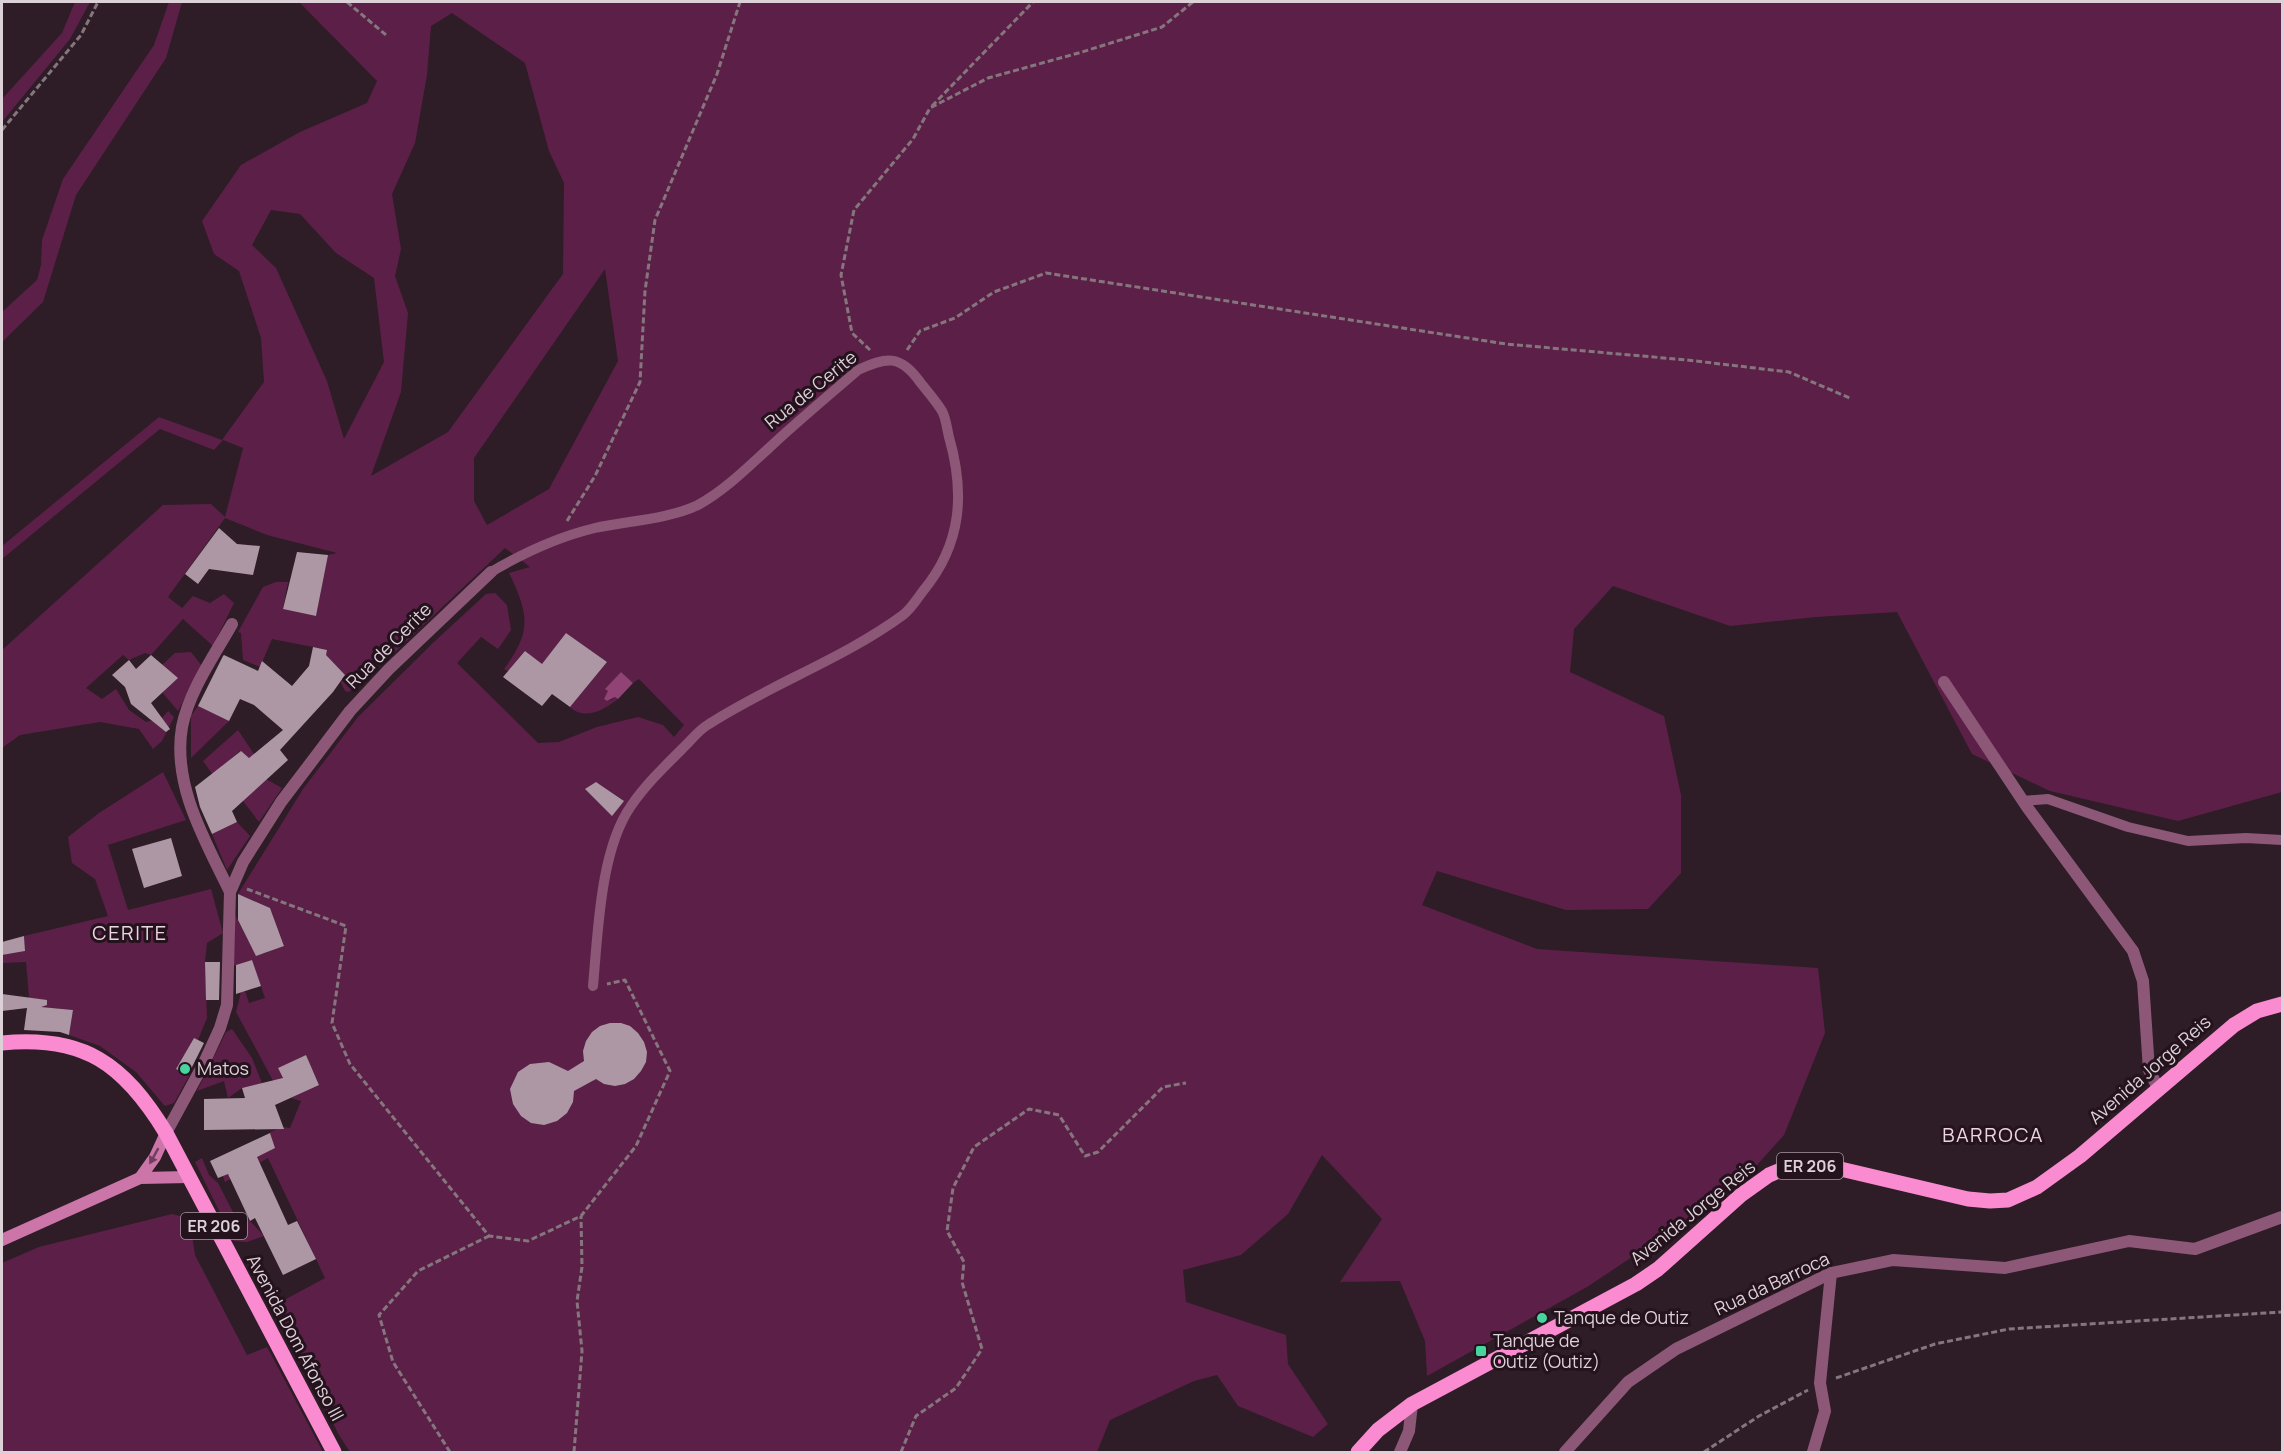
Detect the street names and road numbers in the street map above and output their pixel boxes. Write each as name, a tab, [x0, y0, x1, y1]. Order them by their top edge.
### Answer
street label: Rua de Cerite	[759, 345, 861, 434]
street label: Rua de Cerite	[340, 597, 436, 693]
street label: Avenida Jorge Reis	[2083, 1010, 2215, 1129]
road number: ER 206	[1777, 1153, 1843, 1179]
street label: Avenida Jorge Reis	[1625, 1154, 1760, 1270]
road number: ER 206	[181, 1213, 247, 1239]
street label: Rua da Barroca	[1710, 1246, 1833, 1320]
street label: Avenida Dom Afonso III	[242, 1250, 350, 1425]

